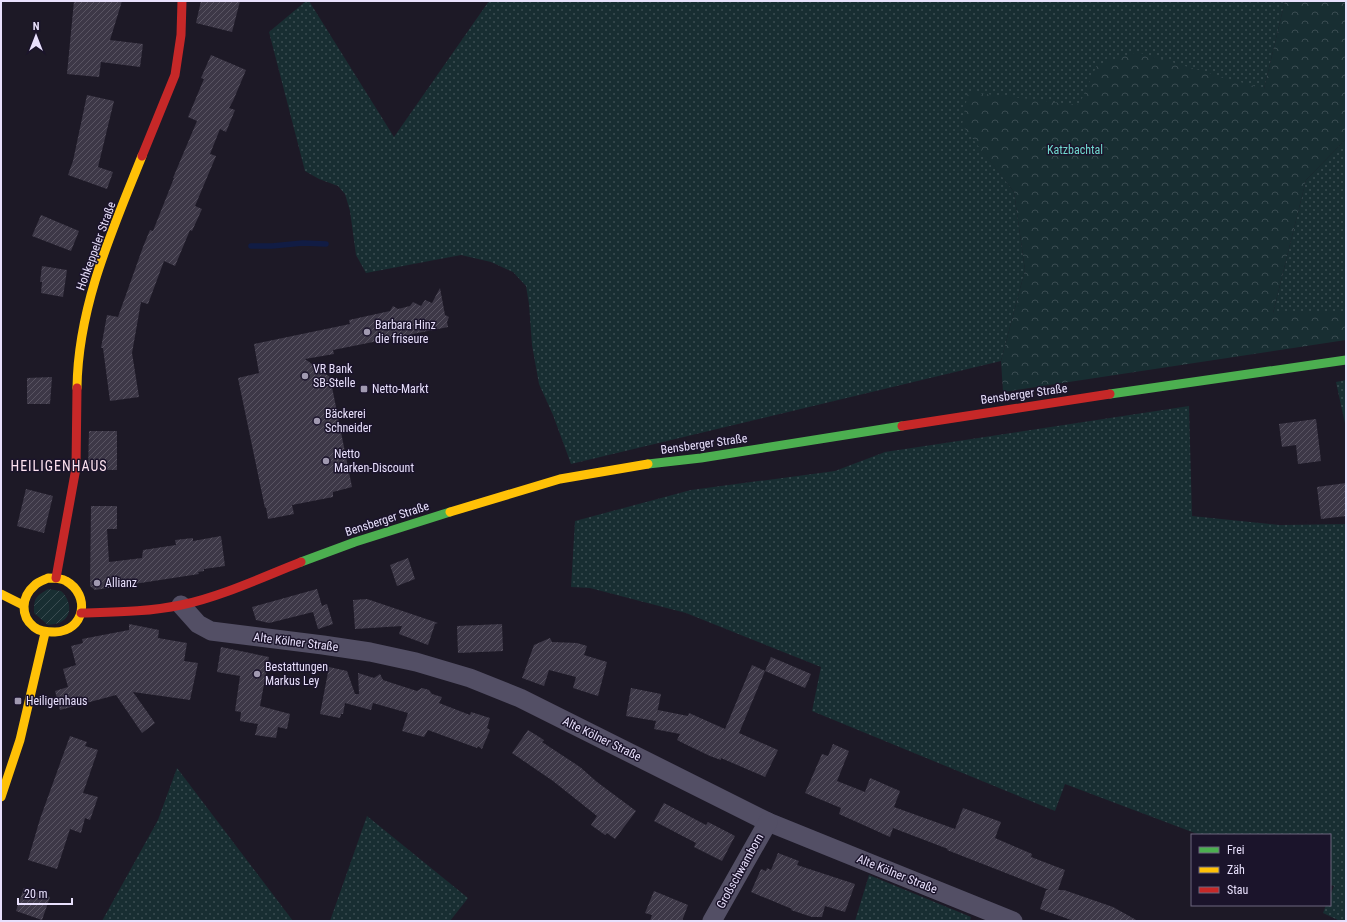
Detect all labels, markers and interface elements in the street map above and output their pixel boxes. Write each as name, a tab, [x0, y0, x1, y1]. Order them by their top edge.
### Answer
north arrow	[16, 16, 56, 56]
text: N	[33, 20, 40, 33]
park label: Katzbachtal	[1047, 143, 1103, 157]
street label: Hohkeppeler Straße	[73, 199, 119, 292]
place label: Barbara Hinz die friseure	[375, 318, 436, 346]
marker: Barbara Hinz die friseure	[362, 327, 372, 337]
place label: VR Bank SB-Stelle	[313, 362, 356, 390]
marker: VR Bank SB-Stelle	[300, 371, 310, 381]
street label: Bensberger Straße	[980, 381, 1069, 407]
place label: Netto-Markt	[372, 382, 429, 396]
marker: Netto-Markt	[359, 384, 369, 394]
place label: Bäckerei Schneider	[325, 407, 372, 435]
marker: Bäckerei Schneider	[312, 416, 322, 426]
street label: Bensberger Straße	[660, 431, 749, 457]
place label: Netto Marken-Discount	[334, 447, 414, 475]
marker: Netto Marken-Discount	[321, 456, 331, 466]
district label: HEILIGENHAUS	[10, 458, 108, 474]
street label: Bensberger Straße	[343, 499, 431, 539]
place label: Allianz	[105, 576, 137, 590]
marker: Allianz	[92, 578, 102, 588]
street label: Alte Kölner Straße	[253, 630, 340, 654]
place label: Bestattungen Markus Ley	[265, 660, 328, 688]
marker: Bestattungen Markus Ley	[252, 669, 262, 679]
place label: Heiligenhaus	[26, 694, 88, 708]
marker: Heiligenhaus	[13, 696, 23, 706]
street label: Alte Kölner Straße	[561, 714, 644, 764]
street label: Großschwamborn	[714, 831, 767, 911]
legend	[1191, 834, 1331, 906]
text: Frei	[1227, 843, 1245, 857]
street label: Alte Kölner Straße	[855, 852, 940, 897]
text: Zäh	[1227, 863, 1245, 877]
scale bar	[18, 880, 72, 906]
text: Stau	[1227, 883, 1249, 897]
text: 20 m	[24, 887, 48, 901]

